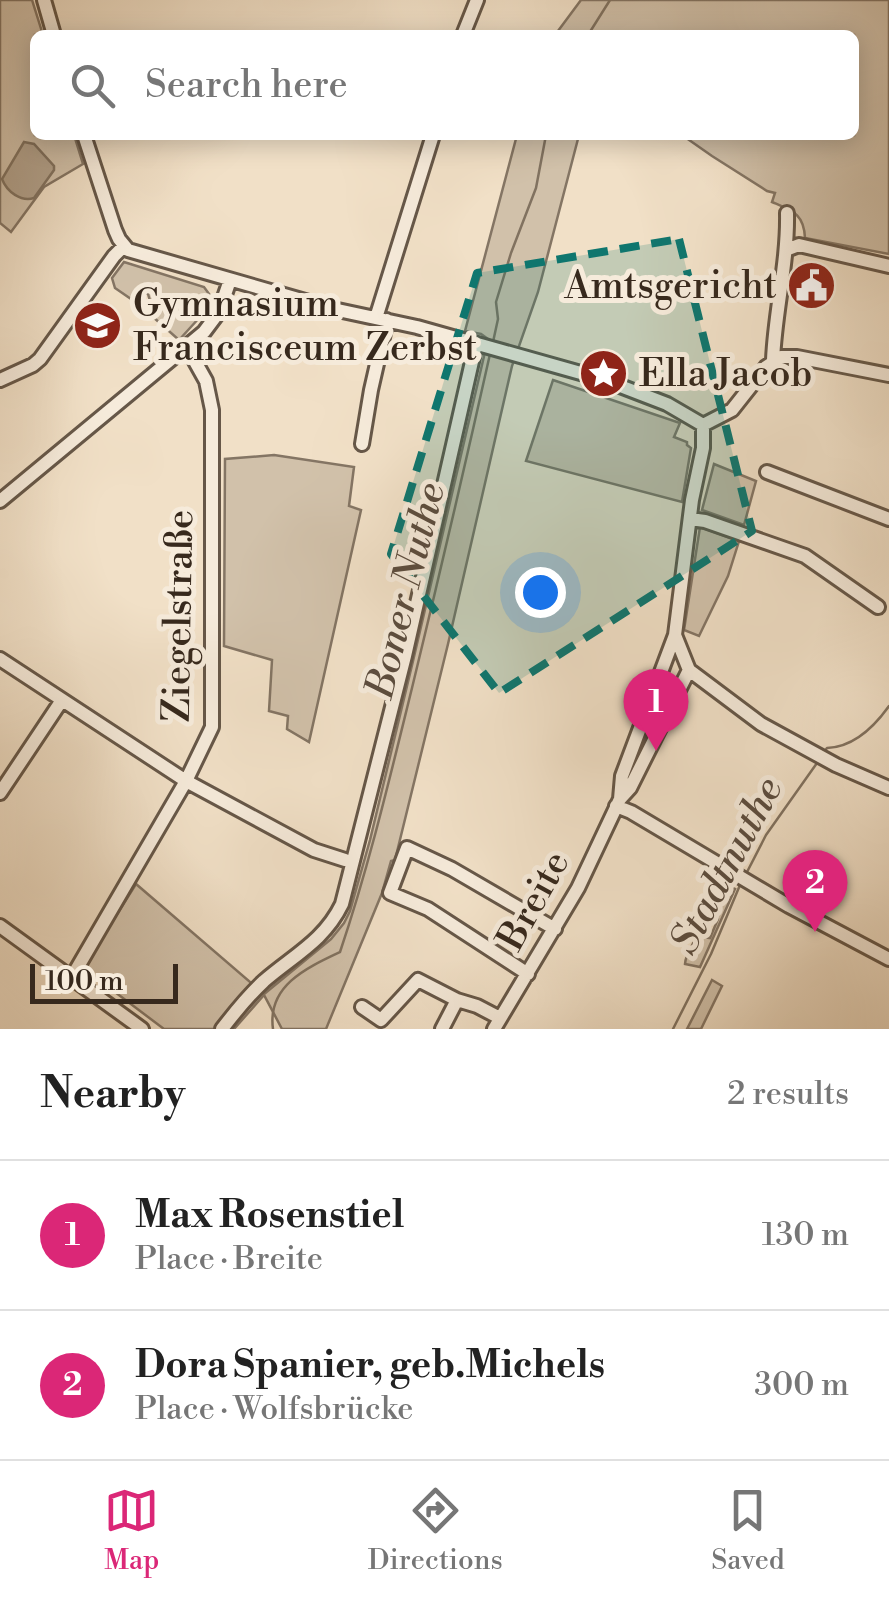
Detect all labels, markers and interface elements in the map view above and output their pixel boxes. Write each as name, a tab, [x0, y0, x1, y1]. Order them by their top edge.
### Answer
search box	[30, 30, 859, 140]
icon: search	[65, 58, 120, 113]
text: Search here	[145, 62, 348, 109]
public building icon: Amtsgericht	[786, 260, 838, 312]
place label: Amtsgericht	[563, 263, 777, 310]
place label: Gymnasium Francisceum Zerbst	[133, 281, 477, 372]
school or university icon: Gymnasium Francisceum Zerbst	[72, 300, 124, 352]
place icon: Ella Jacob	[578, 348, 630, 400]
place label: Ella Jacob	[639, 351, 812, 398]
water label: Boner Nuthe	[355, 478, 457, 705]
street label: Ziegelstraße	[154, 509, 204, 723]
your location	[515, 567, 566, 618]
pin: 1	[624, 668, 688, 751]
water label: Stadtnuthe	[660, 769, 795, 963]
street label: Breite	[487, 843, 580, 960]
pin: 2	[782, 850, 848, 932]
scale bar	[30, 959, 178, 1004]
text: 100 m	[45, 964, 124, 999]
text: Nearby	[40, 1068, 185, 1121]
text: 2 results	[727, 1074, 849, 1114]
text: Max Rosenstiel	[135, 1192, 404, 1239]
text: 1	[65, 1215, 80, 1255]
text: 130 m	[762, 1215, 849, 1255]
text: Place · Breite	[135, 1239, 323, 1279]
text: Dora Spanier, geb.Michels	[135, 1342, 605, 1389]
text: 2	[62, 1365, 83, 1405]
text: 300 m	[754, 1365, 849, 1405]
text: Place · Wolfsbrücke	[135, 1389, 414, 1429]
tab: Map	[104, 1483, 159, 1578]
tab: Directions	[368, 1483, 503, 1578]
tab: Saved	[711, 1483, 785, 1578]

